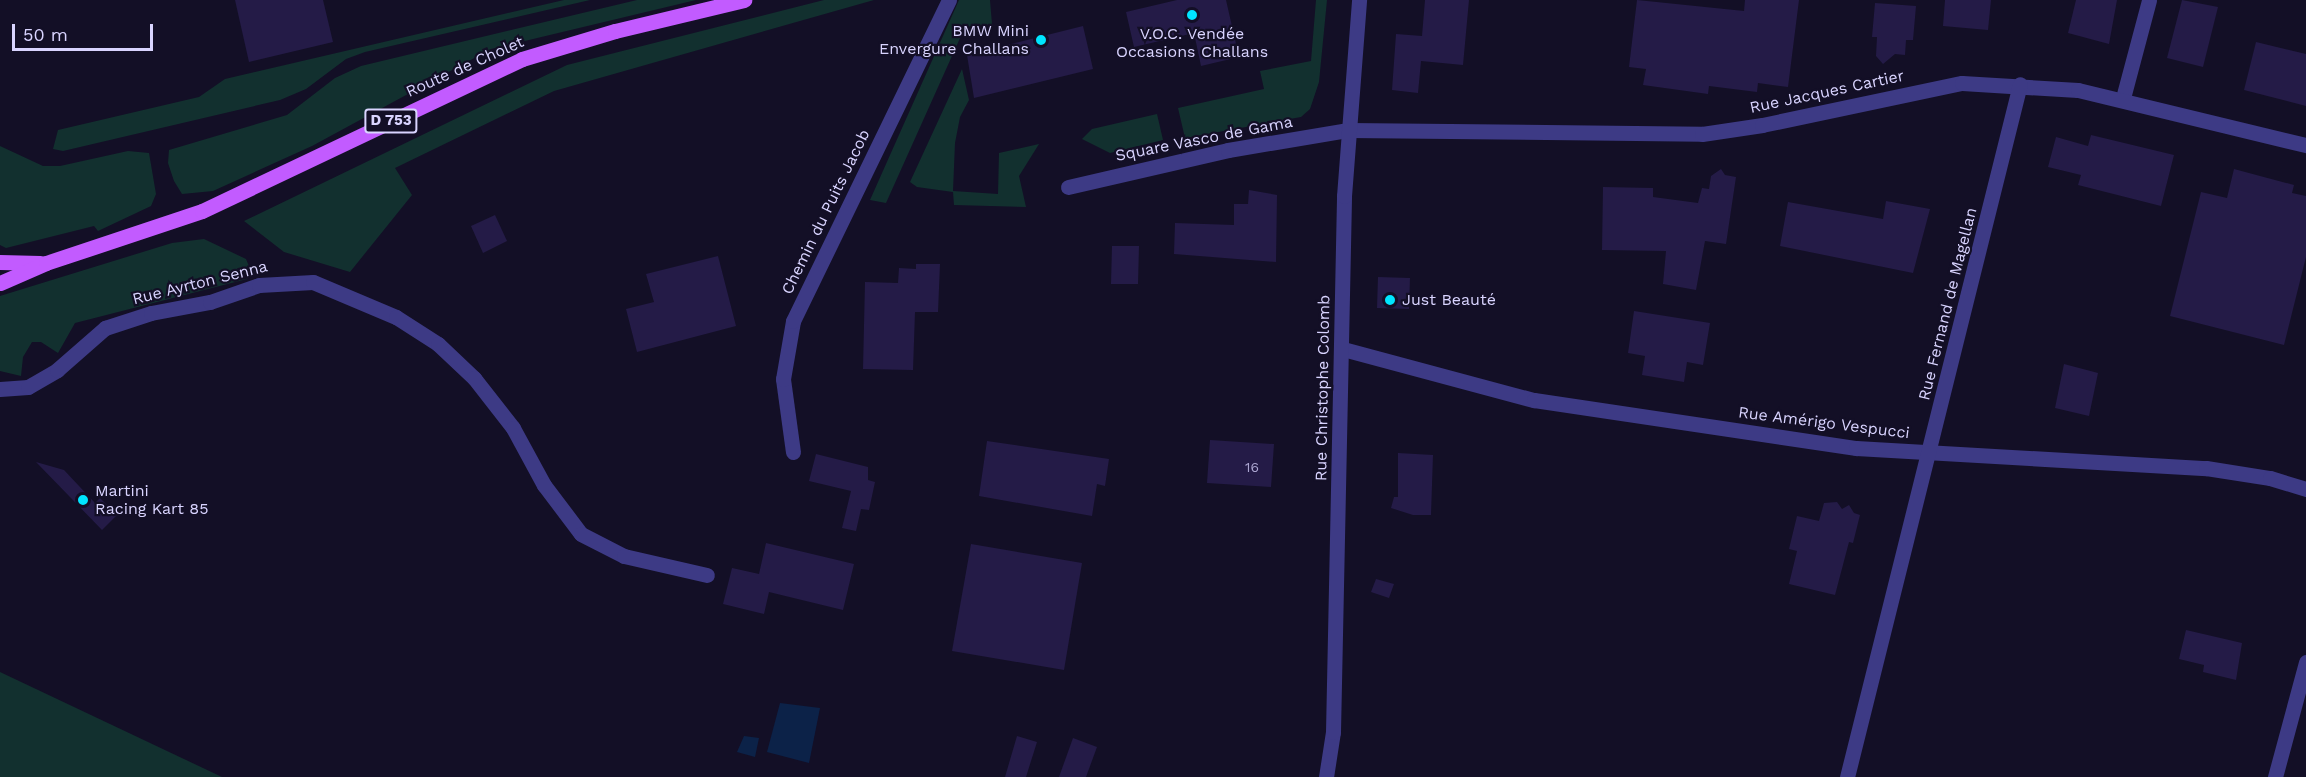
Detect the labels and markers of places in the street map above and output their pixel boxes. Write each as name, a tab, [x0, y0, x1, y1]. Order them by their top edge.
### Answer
marker: V.O.C. Vendée Occasions Challans	[1185, 8, 1199, 22]
place label: BMW Mini Envergure Challans	[879, 21, 1029, 59]
place label: V.O.C. Vendée Occasions Challans	[1116, 24, 1268, 62]
marker: BMW Mini Envergure Challans	[1034, 33, 1048, 47]
place label: Just Beauté	[1402, 290, 1496, 310]
marker: Just Beauté	[1383, 293, 1397, 307]
place label: Martini Racing Kart 85	[95, 481, 208, 519]
marker: Martini Racing Kart 85	[76, 493, 90, 507]

